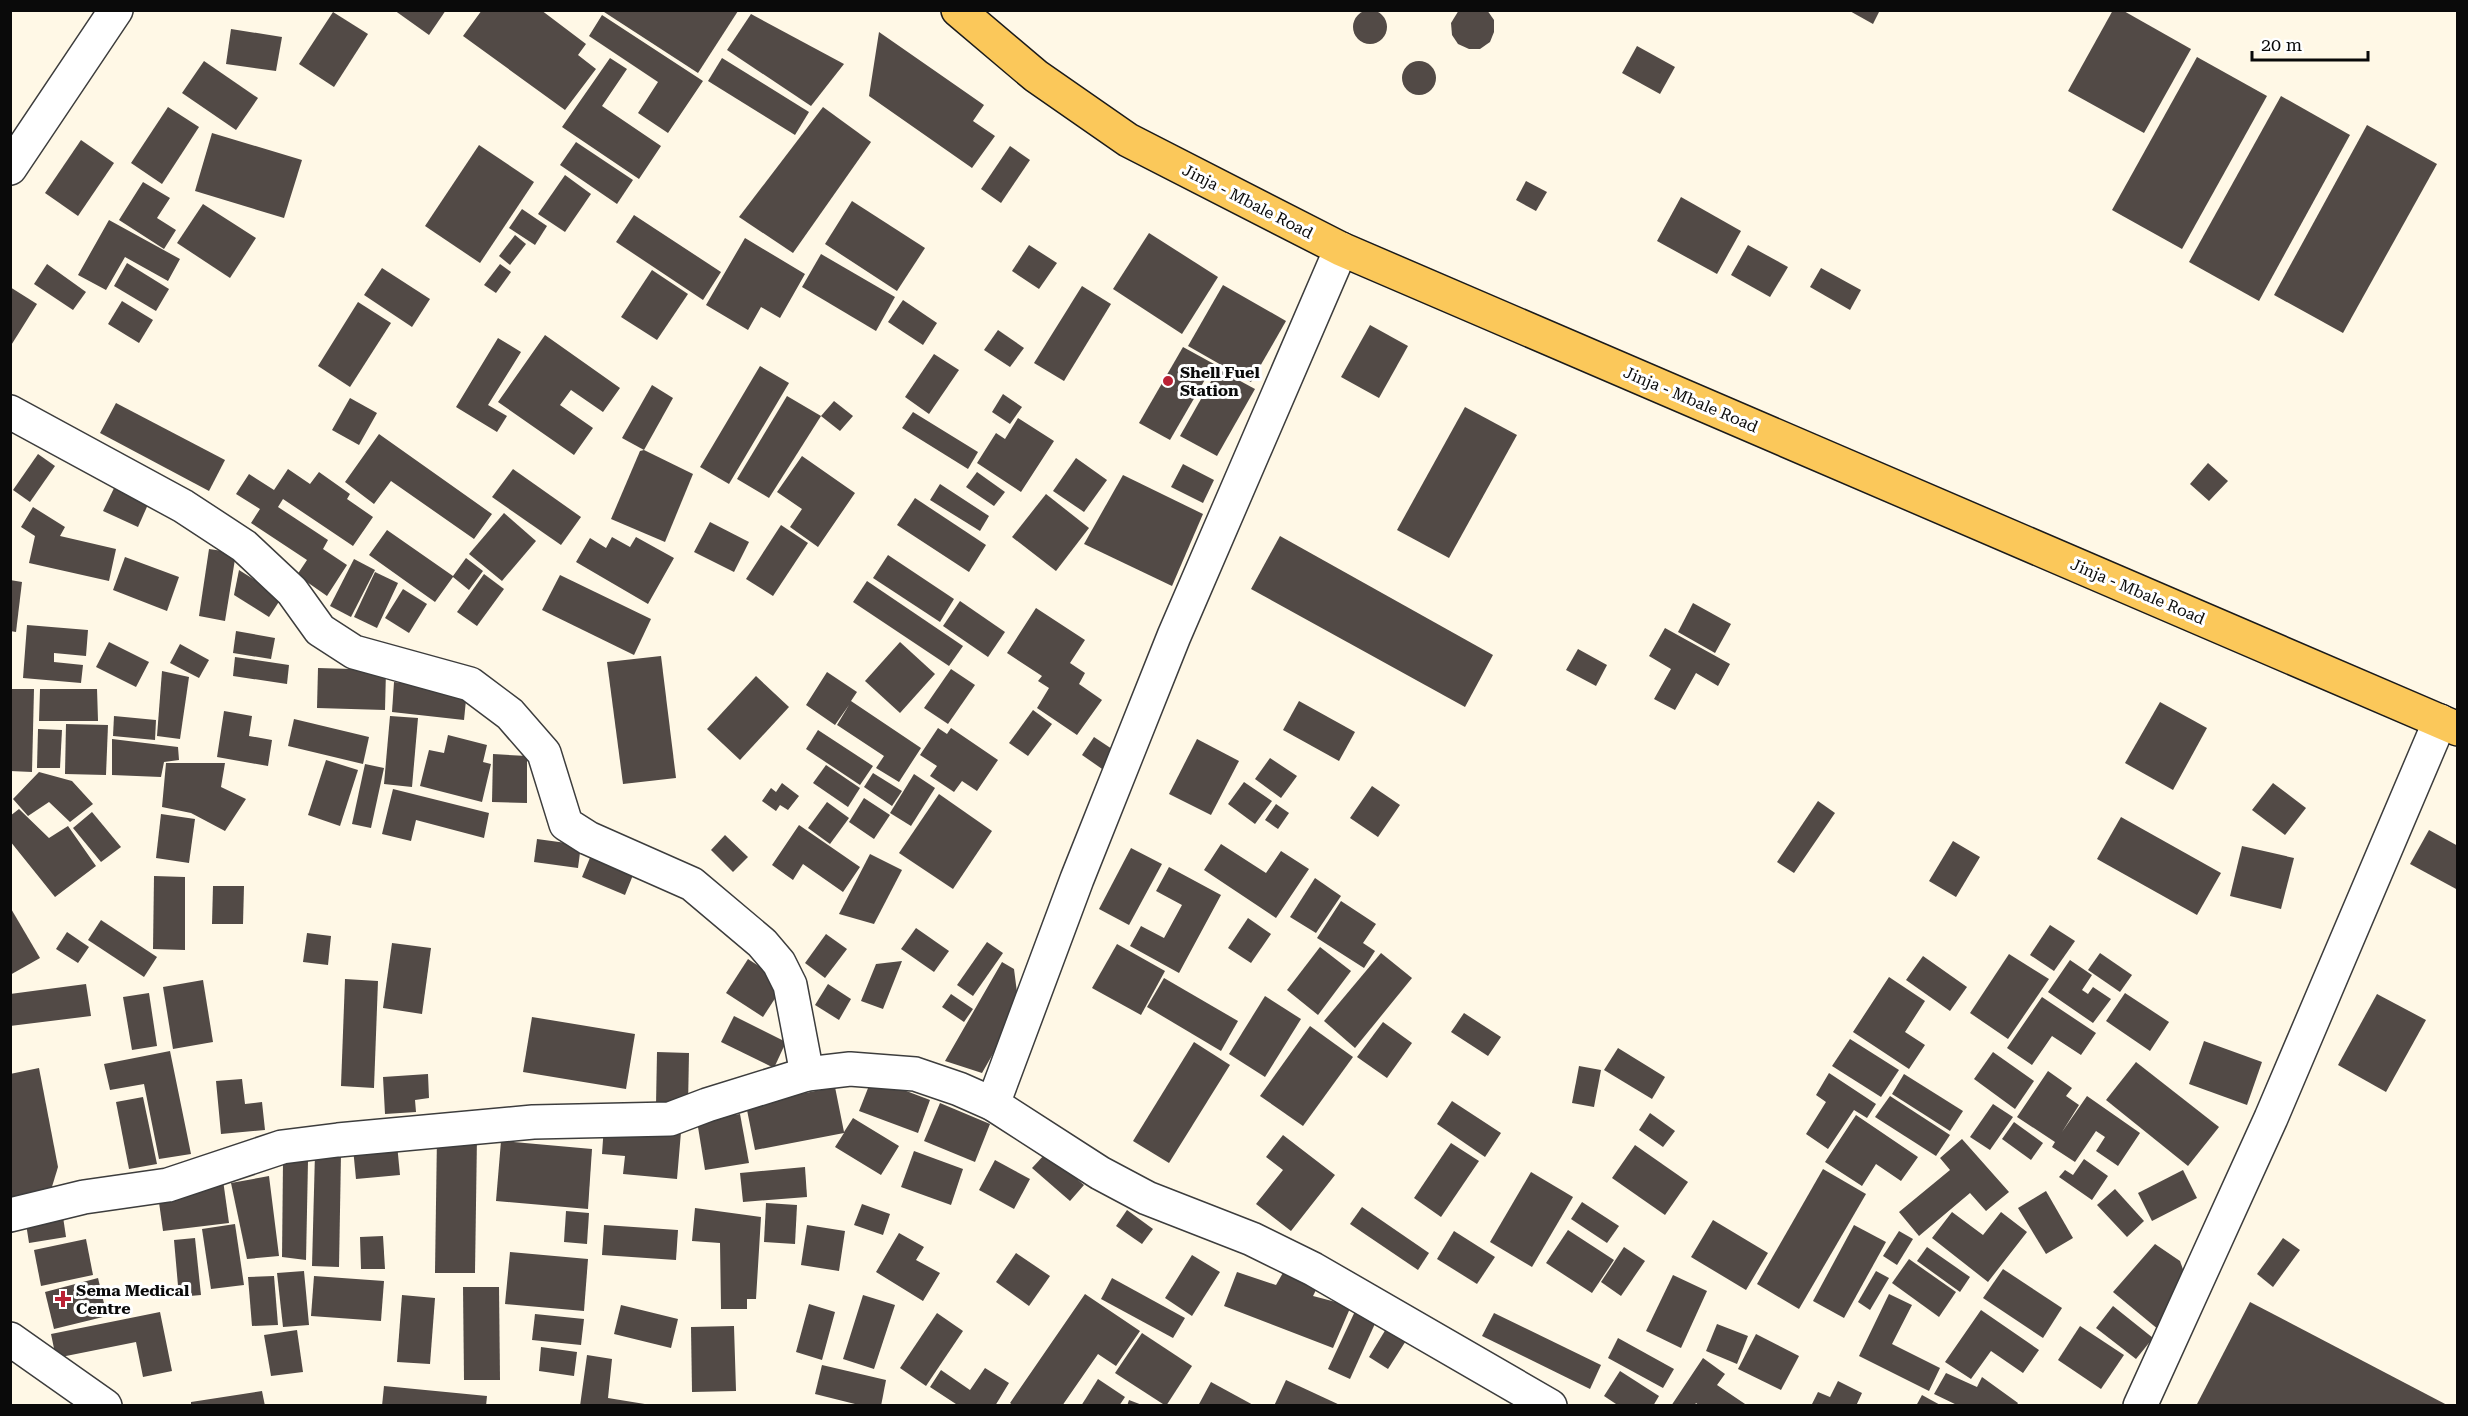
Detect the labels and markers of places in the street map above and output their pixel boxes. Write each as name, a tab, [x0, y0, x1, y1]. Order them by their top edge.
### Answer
place label: Shell Fuel Station	[1180, 363, 1260, 400]
marker: Shell Fuel Station	[1161, 374, 1175, 388]
place label: Sema Medical Centre	[76, 1281, 190, 1318]
marker: Sema Medical Centre	[54, 1290, 72, 1308]

